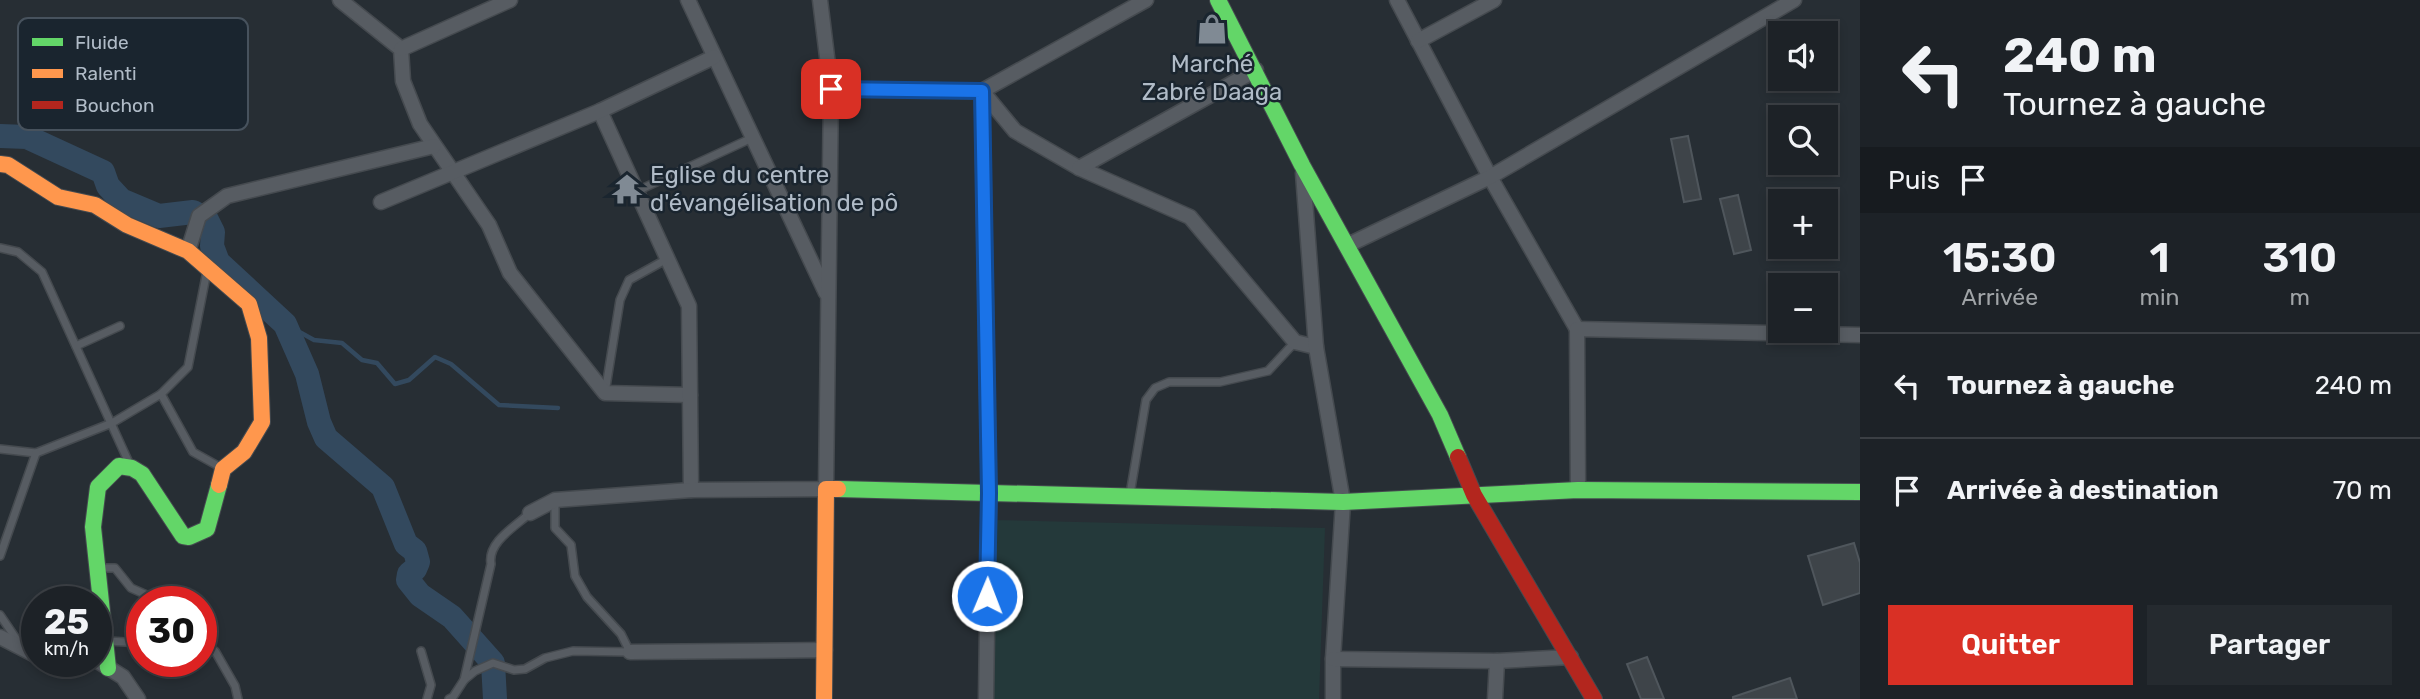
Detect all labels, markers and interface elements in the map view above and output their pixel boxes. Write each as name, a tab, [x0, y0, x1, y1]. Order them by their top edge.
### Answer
shop icon: Marché Zabré Daaga	[1195, 12, 1229, 46]
legend	[18, 18, 248, 130]
map controls	[1768, 21, 1838, 343]
button: sound	[1768, 21, 1838, 91]
text: 240 m	[2003, 26, 2157, 84]
icon: left	[1888, 28, 1979, 119]
text: Fluide	[75, 31, 129, 54]
place label: Marché Zabré Daaga	[1142, 50, 1282, 106]
pin	[801, 59, 861, 119]
text: Ralenti	[75, 62, 137, 85]
icon: arrive	[812, 70, 850, 108]
text: Tournez à gauche	[2003, 85, 2266, 123]
text: Bouchon	[75, 94, 155, 117]
button: search	[1768, 105, 1838, 175]
place label: Eglise du centre d'évangélisation de pô	[650, 161, 898, 217]
icon: arrive	[1954, 161, 1992, 199]
text: Puis	[1888, 165, 1940, 196]
temple icon: Eglise du centre d'évangélisation de pô	[610, 172, 644, 206]
button: +	[1768, 189, 1838, 259]
text: 15:30	[1943, 233, 2057, 283]
text: 1	[2149, 233, 2170, 283]
text: 310	[2262, 233, 2337, 283]
button: −	[1768, 273, 1838, 343]
text: Arrivée	[1962, 283, 2038, 311]
text: min	[2140, 283, 2179, 311]
text: m	[2290, 283, 2310, 311]
icon: left	[1888, 367, 1926, 405]
text: Tournez à gauche	[1947, 370, 2175, 401]
text: 240 m	[2315, 370, 2392, 401]
icon: arrive	[1888, 472, 1926, 510]
text: Arrivée à destination	[1947, 475, 2219, 506]
text: 70 m	[2333, 475, 2392, 506]
position arrow	[950, 559, 1024, 633]
speed limit sign: 30	[126, 586, 217, 677]
text: 25	[44, 601, 89, 643]
button: Quitter	[1888, 605, 2133, 685]
button: Partager	[2147, 605, 2392, 685]
text: km/h	[44, 638, 89, 660]

